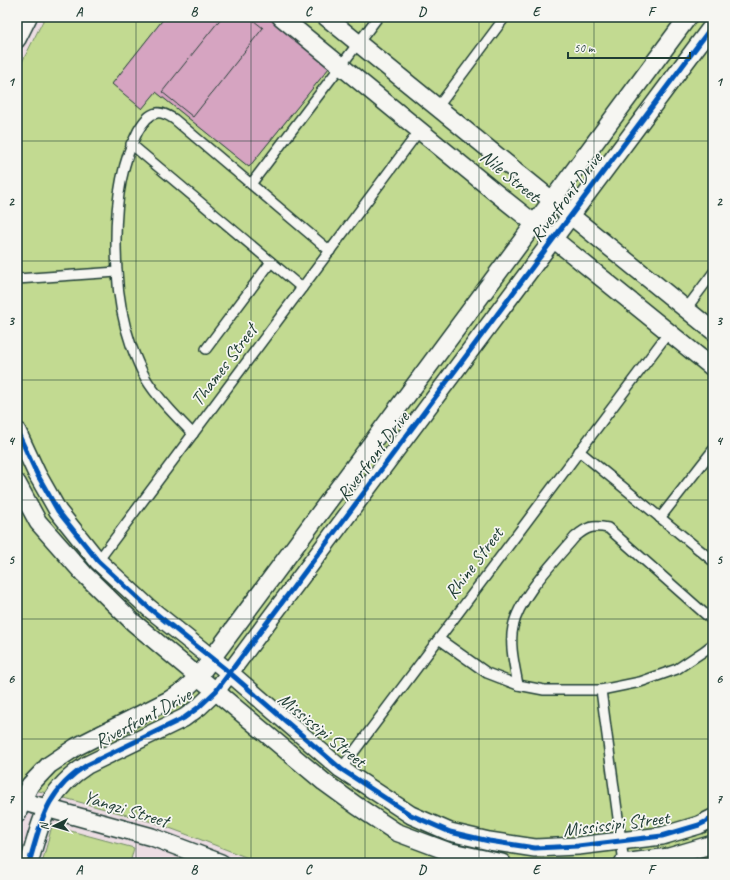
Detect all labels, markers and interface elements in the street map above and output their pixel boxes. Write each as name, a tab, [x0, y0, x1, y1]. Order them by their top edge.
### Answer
text: A	[76, 4, 84, 20]
text: B	[191, 4, 199, 20]
text: C	[305, 4, 313, 20]
text: D	[418, 4, 427, 20]
text: E	[533, 4, 542, 20]
text: F	[648, 4, 657, 20]
scale bar	[568, 34, 690, 60]
text: 50 m	[574, 40, 596, 56]
text: 1	[8, 74, 16, 90]
text: 1	[716, 74, 724, 90]
street label: Nile Street	[475, 145, 546, 209]
street label: Riverfront Drive	[525, 146, 609, 247]
text: 2	[8, 194, 15, 210]
text: 2	[716, 194, 723, 210]
text: 3	[8, 313, 15, 329]
text: 3	[716, 313, 723, 329]
street label: Thames Street	[185, 317, 264, 411]
street label: Riverfront Drive	[332, 405, 416, 506]
text: 4	[8, 433, 16, 449]
text: 4	[716, 433, 724, 449]
street label: Rhine Street	[439, 521, 510, 603]
text: 5	[8, 552, 15, 568]
text: 5	[716, 552, 723, 568]
text: 6	[8, 671, 15, 687]
text: 6	[716, 671, 723, 687]
street label: Riverfront Drive	[91, 682, 197, 753]
street label: Mississipi Street	[273, 687, 372, 774]
street label: Yangzi Street	[81, 785, 174, 834]
text: 7	[8, 791, 15, 807]
text: 7	[716, 791, 723, 807]
street label: Mississipi Street	[562, 805, 672, 842]
north arrow	[34, 806, 74, 846]
text: N	[37, 821, 51, 831]
text: A	[76, 862, 84, 878]
text: B	[191, 862, 199, 878]
text: C	[305, 862, 313, 878]
text: D	[418, 862, 427, 878]
text: E	[533, 862, 542, 878]
text: F	[648, 862, 657, 878]

